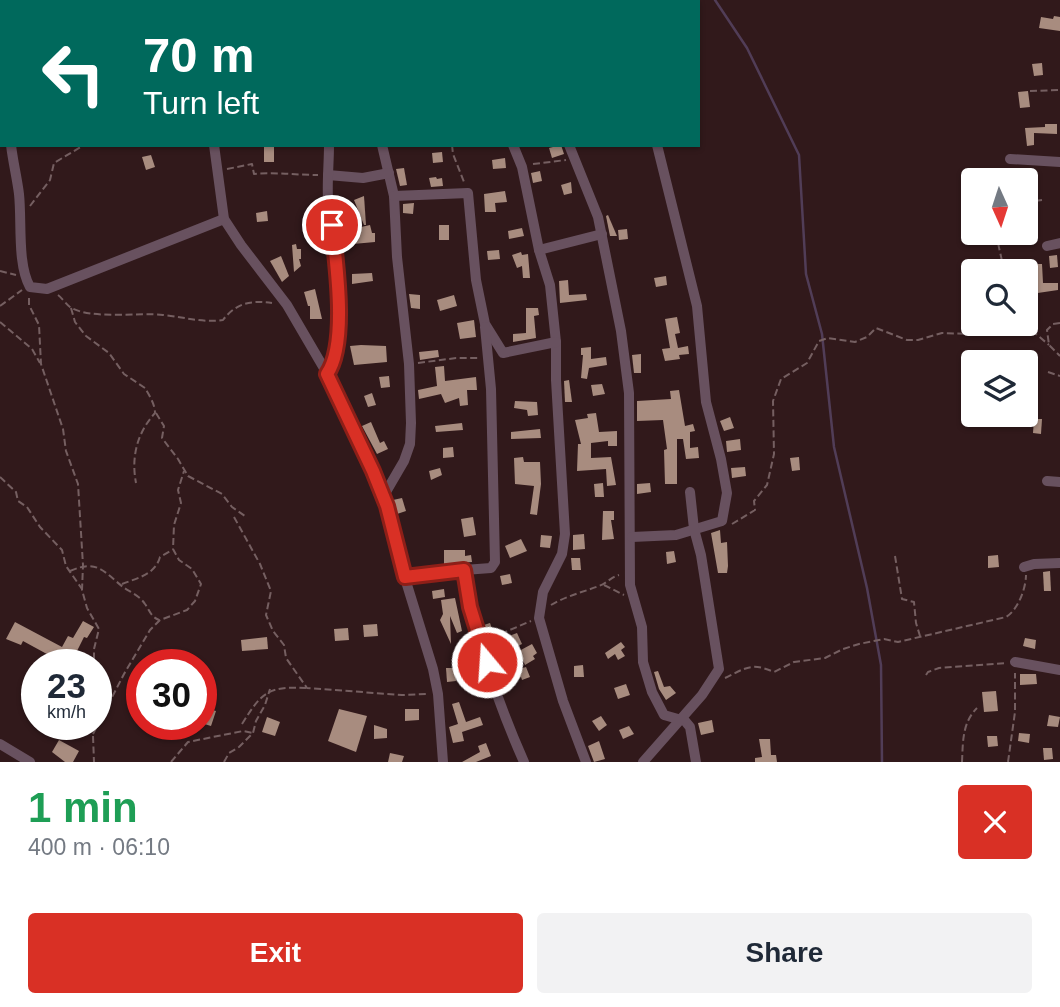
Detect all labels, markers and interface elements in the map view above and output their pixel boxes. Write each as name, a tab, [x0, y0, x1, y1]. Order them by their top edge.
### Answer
icon: left	[28, 28, 119, 119]
text: 70 m	[143, 28, 255, 82]
text: Turn left	[143, 85, 259, 121]
north arrow	[961, 168, 1038, 245]
map controls	[961, 168, 1038, 427]
pin	[302, 195, 362, 255]
icon: arrive	[313, 206, 351, 244]
button: search	[961, 259, 1038, 336]
button: layers	[961, 350, 1038, 427]
position arrow	[450, 625, 524, 699]
speed limit sign: 30	[126, 649, 217, 740]
text: 23	[47, 666, 86, 705]
text: km/h	[47, 702, 86, 722]
text: 1 min	[28, 784, 138, 831]
button: close	[958, 785, 1032, 859]
text: 400 m · 06:10	[28, 834, 170, 860]
button: Exit	[28, 913, 523, 993]
button: Share	[537, 913, 1032, 993]

